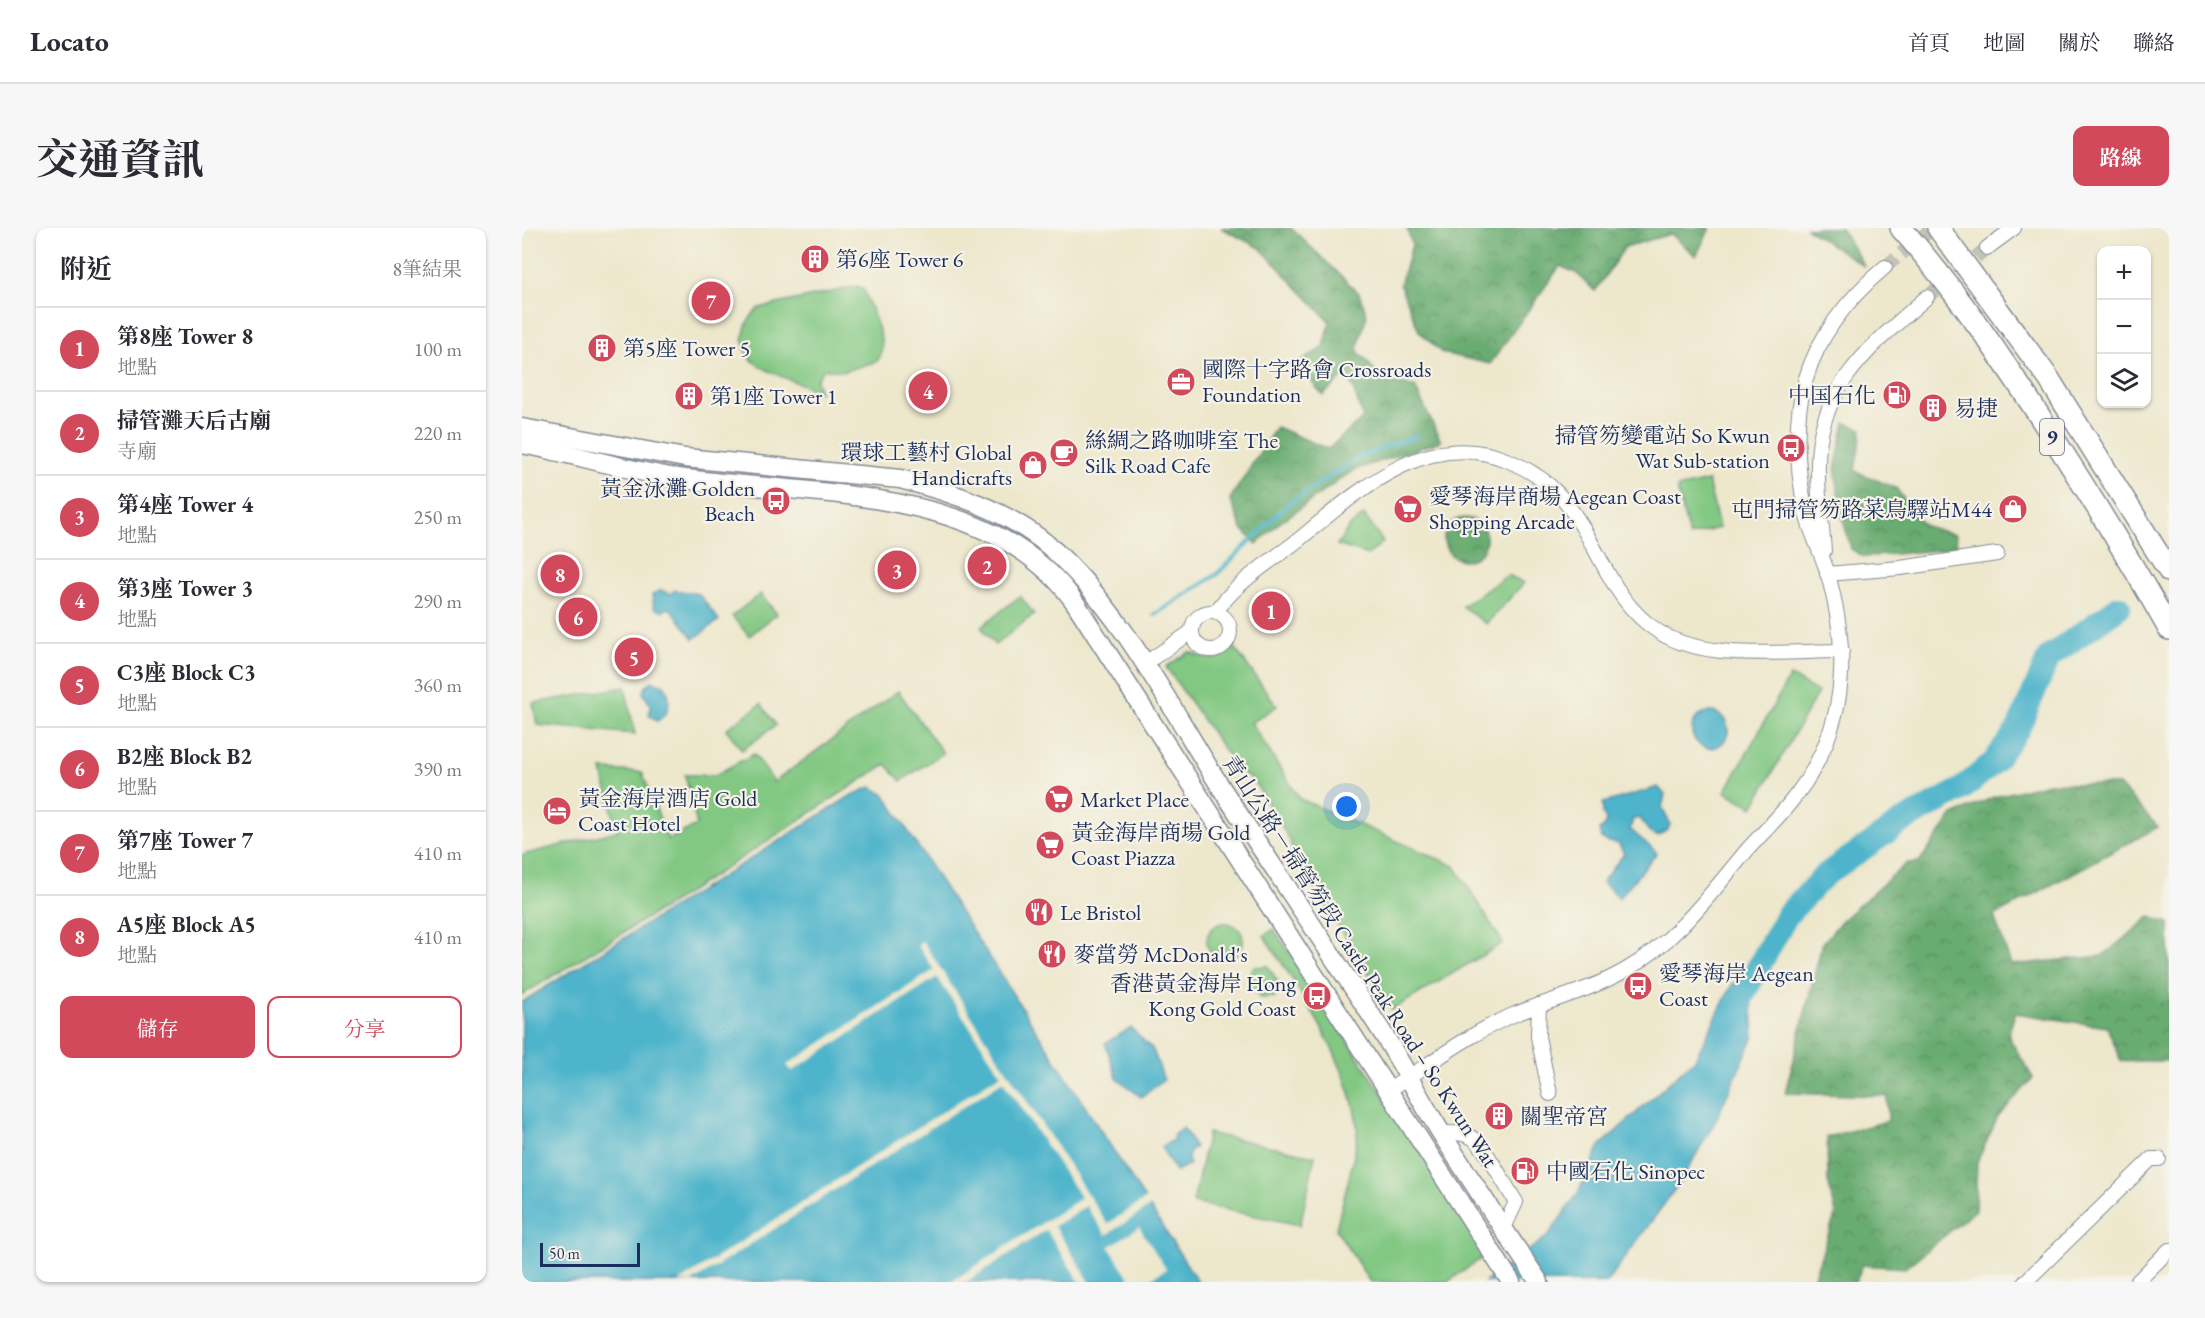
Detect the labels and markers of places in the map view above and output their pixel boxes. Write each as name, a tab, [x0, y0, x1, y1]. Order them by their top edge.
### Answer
building icon: 第6座 Tower 6	[799, 243, 831, 275]
place label: 第6座 Tower 6	[836, 245, 964, 274]
pin: 7	[692, 278, 730, 324]
building icon: 第5座 Tower 5	[586, 332, 618, 364]
place label: 第5座 Tower 5	[623, 334, 750, 363]
place label: 國際十字路會 Crossroads Foundation	[1202, 355, 1431, 409]
office icon: 國際十字路會 Crossroads Foundation	[1165, 366, 1197, 398]
pin: 4	[908, 368, 948, 414]
fuel station icon: 中国石化	[1881, 379, 1913, 411]
building icon: 第1座 Tower 1	[673, 380, 705, 412]
place label: 中国石化	[1788, 381, 1876, 410]
place label: 第1座 Tower 1	[710, 382, 837, 411]
building icon: 易捷	[1917, 392, 1949, 424]
place label: 易捷	[1954, 394, 1998, 423]
place label: 掃管笏變電站 So Kwun Wat Sub-station	[1555, 421, 1770, 475]
place label: 絲綢之路咖啡室 The Silk Road Cafe	[1085, 426, 1278, 480]
bus stop icon: 掃管笏變電站 So Kwun Wat Sub-station	[1775, 432, 1807, 464]
cafe icon: 絲綢之路咖啡室 The Silk Road Cafe	[1048, 437, 1080, 469]
place label: 環球工藝村 Global Handicrafts	[840, 438, 1012, 492]
shop icon: 環球工藝村 Global Handicrafts	[1017, 449, 1049, 481]
place label: 黃金泳灘 Golden Beach	[599, 474, 755, 528]
place label: 愛琴海岸商場 Aegean Coast Shopping Arcade	[1429, 482, 1681, 536]
bus stop icon: 黃金泳灘 Golden Beach	[760, 485, 792, 517]
supermarket icon: 愛琴海岸商場 Aegean Coast Shopping Arcade	[1392, 493, 1424, 525]
shop icon: 屯門掃管笏路菜鳥驛站M44	[1997, 493, 2029, 525]
place label: 屯門掃管笏路菜鳥驛站M44	[1731, 495, 1992, 524]
pin: 2	[968, 544, 1006, 588]
pin: 3	[878, 548, 916, 592]
pin: 8	[540, 552, 579, 596]
pin: 1	[1252, 588, 1290, 634]
pin: 6	[558, 594, 598, 640]
pin: 5	[614, 634, 654, 680]
supermarket icon: Market Place	[1043, 783, 1075, 815]
place label: 黃金海岸酒店 Gold Coast Hotel	[578, 784, 758, 838]
place label: Market Place	[1080, 785, 1189, 814]
hotel icon: 黃金海岸酒店 Gold Coast Hotel	[541, 795, 573, 827]
place label: 黃金海岸商場 Gold Coast Piazza	[1071, 818, 1251, 872]
supermarket icon: 黃金海岸商場 Gold Coast Piazza	[1034, 829, 1066, 861]
restaurant icon: Le Bristol	[1023, 896, 1055, 928]
place label: Le Bristol	[1060, 898, 1141, 927]
restaurant icon: 麥當勞 McDonald's	[1036, 938, 1068, 970]
place label: 麥當勞 McDonald's	[1073, 940, 1248, 969]
place label: 愛琴海岸 Aegean Coast	[1659, 959, 1814, 1013]
place label: 香港黃金海岸 Hong Kong Gold Coast	[1110, 969, 1296, 1023]
bus stop icon: 愛琴海岸 Aegean Coast	[1622, 970, 1654, 1002]
bus stop icon: 香港黃金海岸 Hong Kong Gold Coast	[1301, 980, 1333, 1012]
building icon: 關聖帝宮	[1483, 1100, 1515, 1132]
place label: 關聖帝宮	[1520, 1102, 1608, 1131]
fuel station icon: 中國石化 Sinopec	[1509, 1155, 1541, 1187]
place label: 中國石化 Sinopec	[1546, 1157, 1705, 1186]

